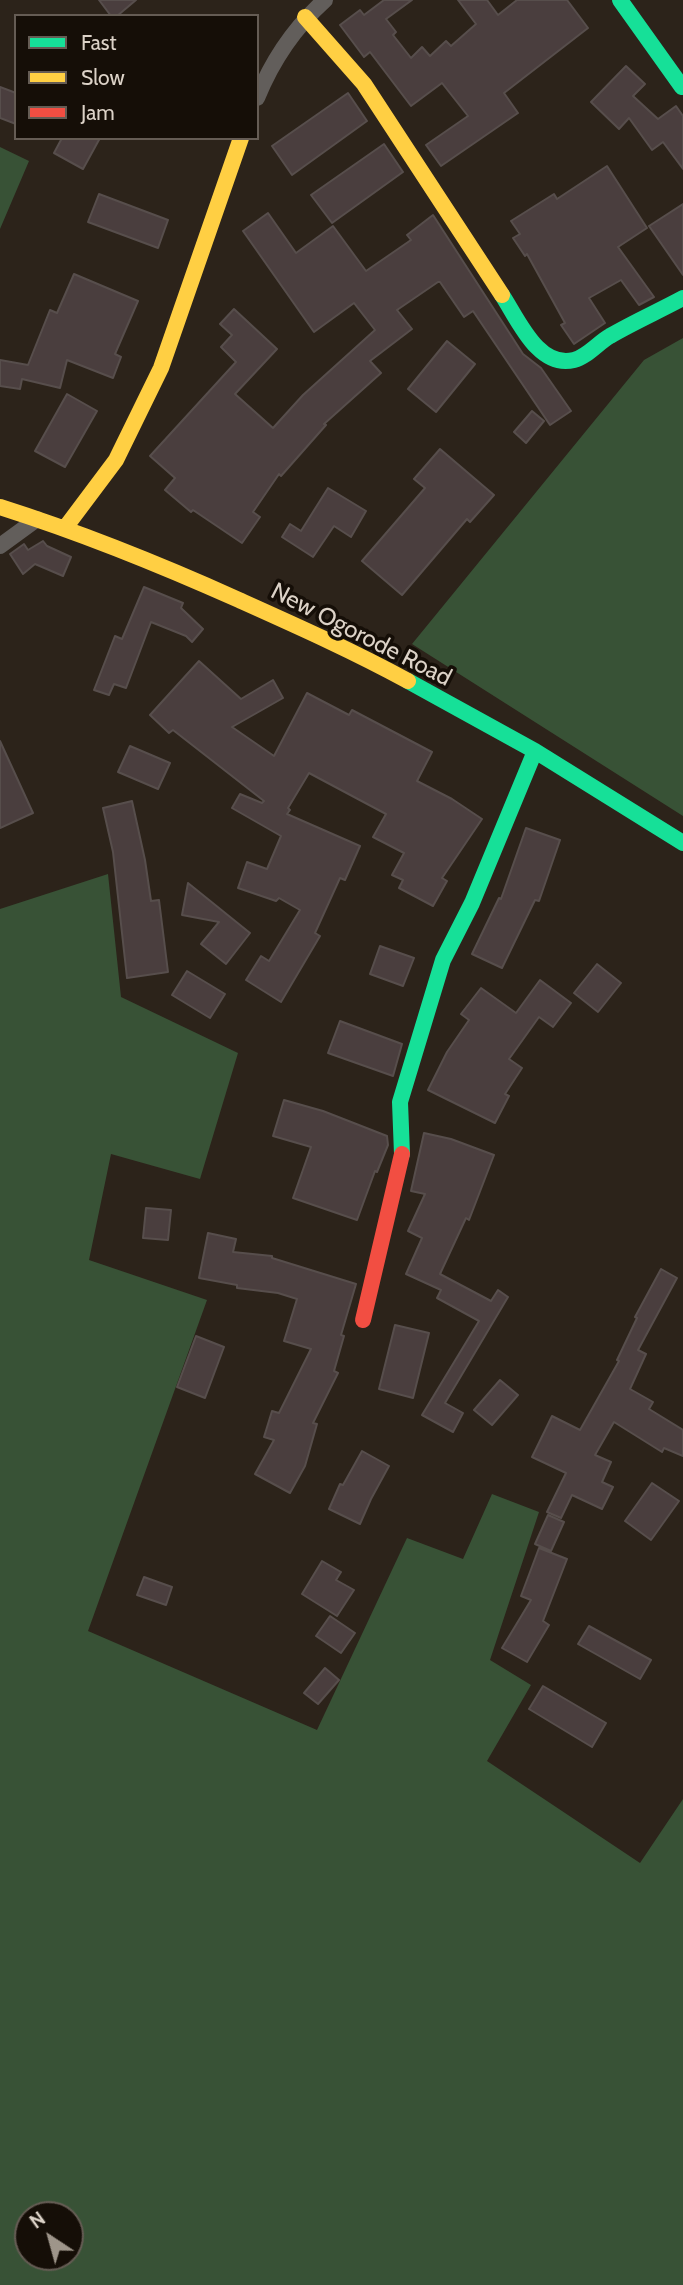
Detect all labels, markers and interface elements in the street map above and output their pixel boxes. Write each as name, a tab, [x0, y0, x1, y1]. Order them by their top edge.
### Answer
legend	[14, 14, 259, 140]
text: Fast	[81, 30, 117, 55]
text: Slow	[81, 65, 125, 90]
text: Jam	[81, 100, 115, 125]
street label: New Ogorode Road	[266, 577, 456, 693]
north arrow	[14, 2201, 84, 2271]
text: N	[25, 2207, 50, 2233]

